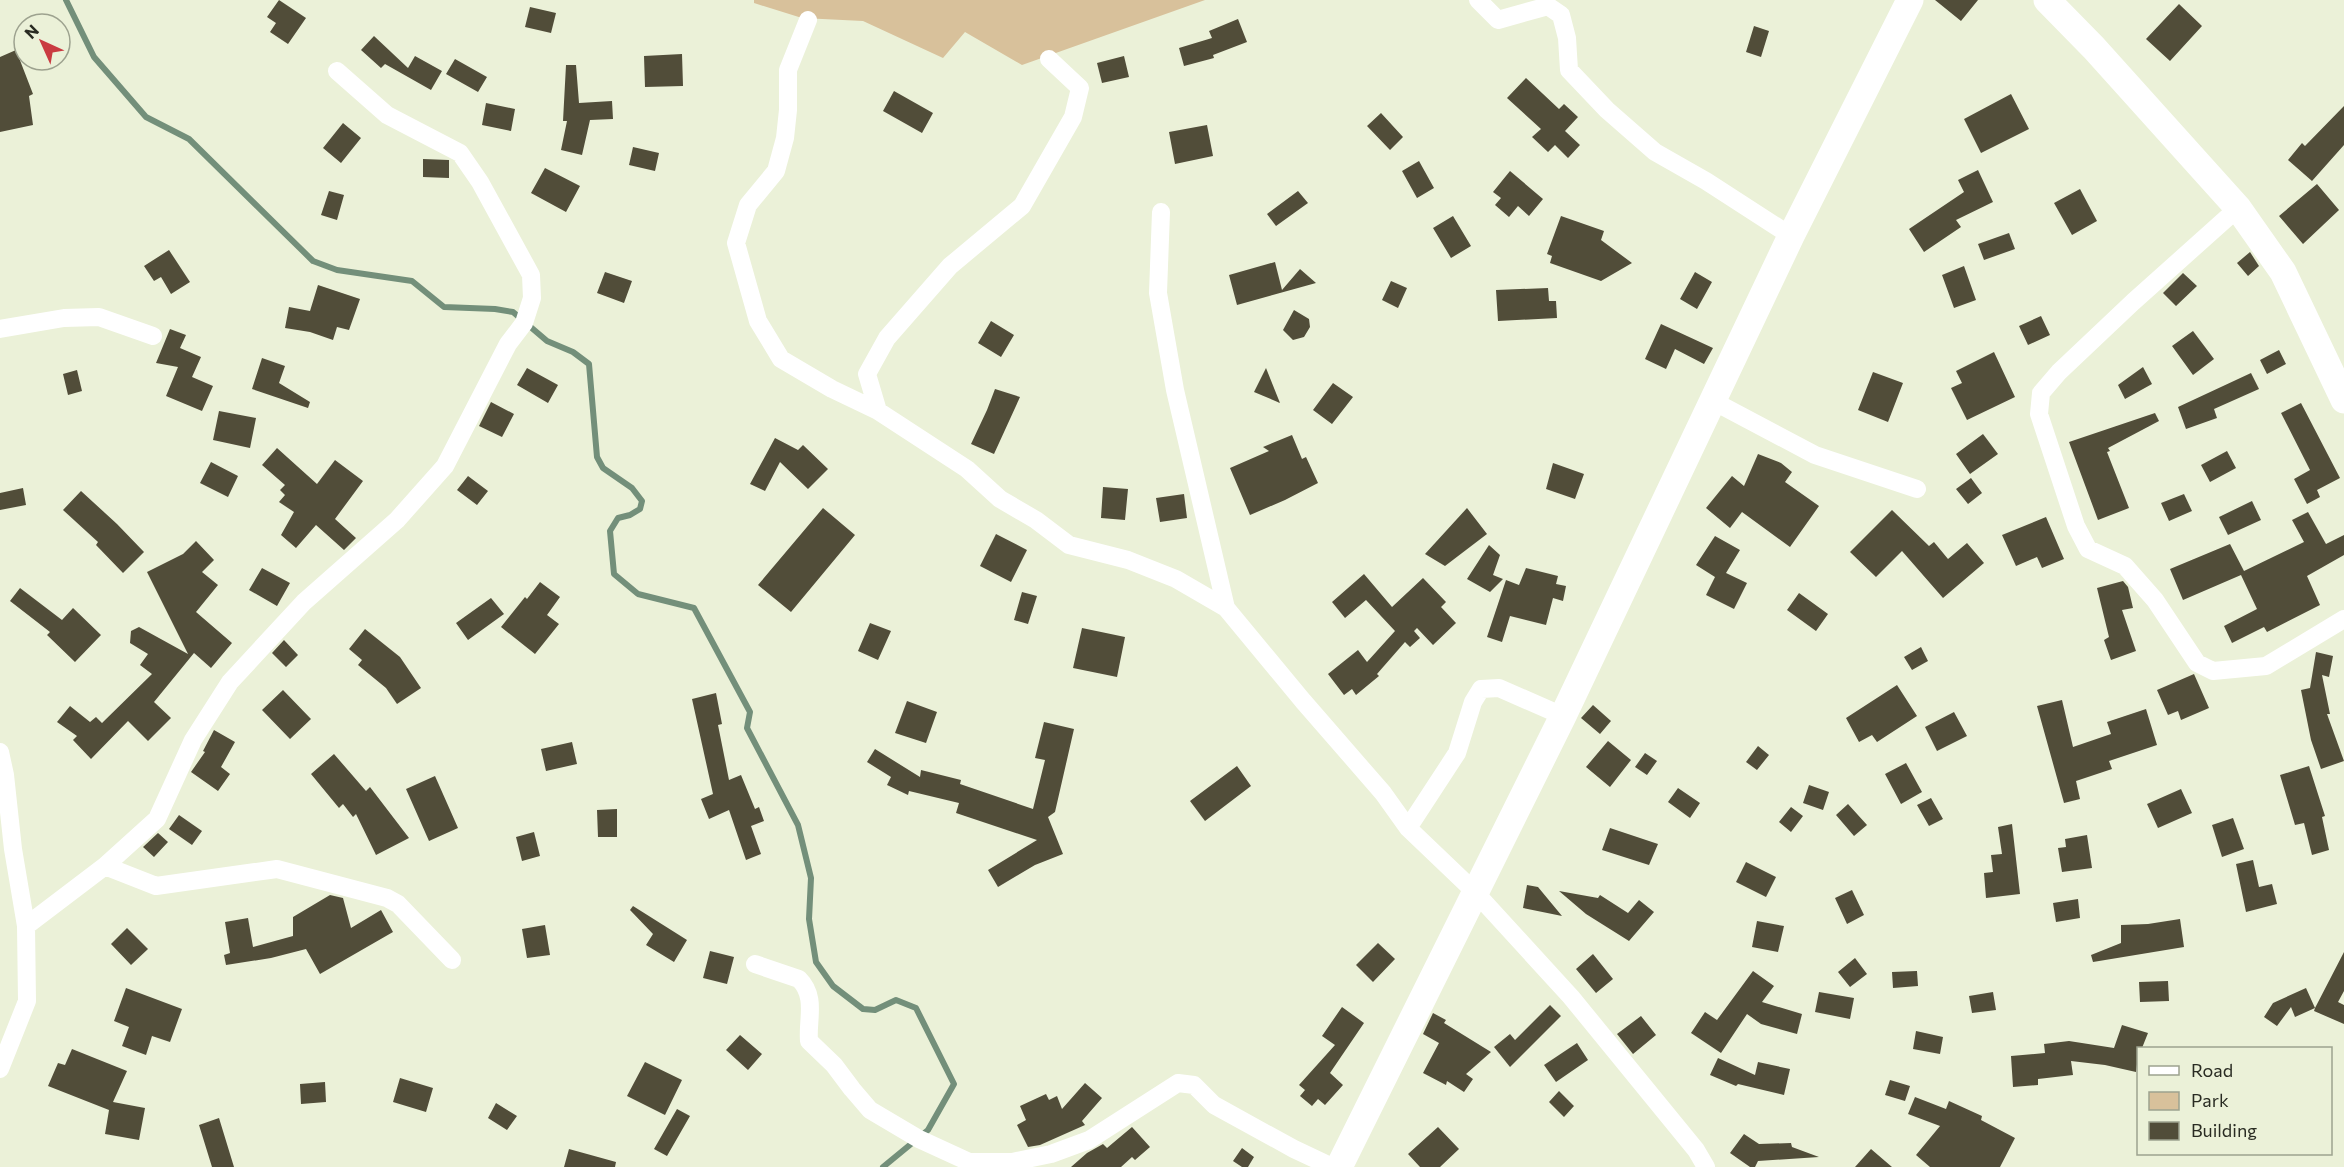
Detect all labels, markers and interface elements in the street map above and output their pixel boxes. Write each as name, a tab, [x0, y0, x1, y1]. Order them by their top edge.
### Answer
north arrow	[12, 12, 72, 72]
text: N	[20, 20, 42, 42]
legend	[2137, 1047, 2332, 1155]
text: Road	[2191, 1059, 2233, 1081]
text: Park	[2191, 1089, 2229, 1111]
text: Building	[2191, 1119, 2257, 1141]

